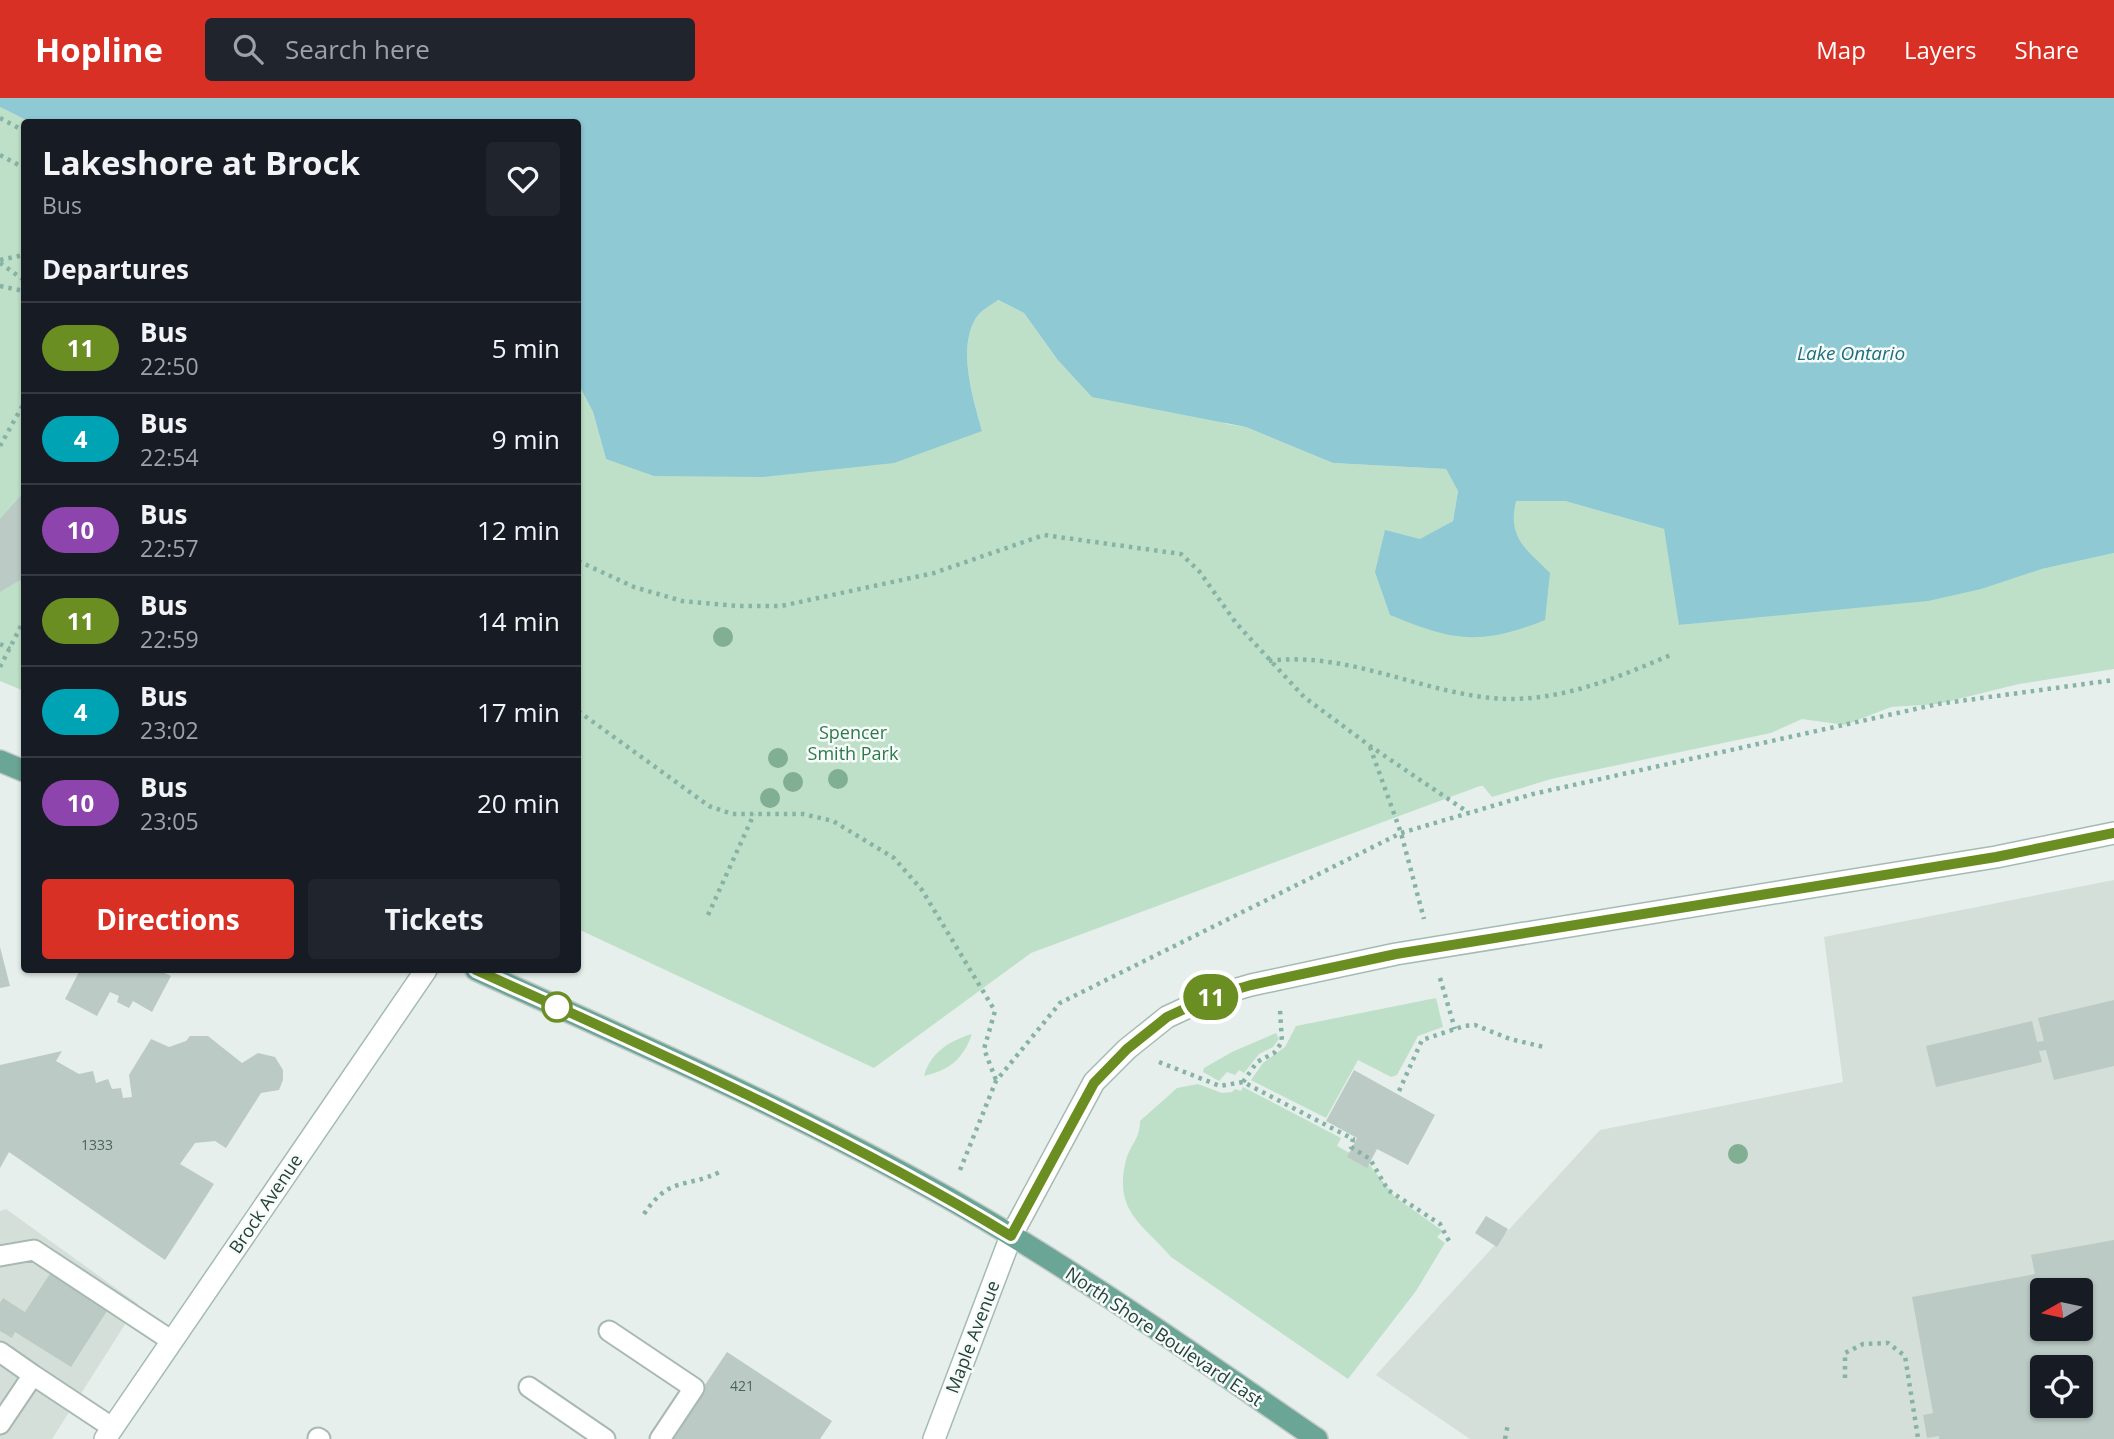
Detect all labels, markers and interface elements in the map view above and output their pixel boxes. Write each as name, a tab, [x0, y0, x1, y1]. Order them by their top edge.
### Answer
search box	[205, 18, 695, 81]
text: Hopline	[35, 27, 163, 72]
icon: search	[229, 30, 267, 68]
text: Search here	[285, 31, 430, 67]
text: Map	[1816, 33, 1866, 66]
text: Layers	[1904, 33, 1977, 66]
text: Share	[2015, 33, 2079, 66]
text: Lakeshore at Brock	[42, 140, 360, 185]
button: heart	[486, 142, 560, 216]
text: Bus	[42, 189, 82, 221]
text: Departures	[42, 251, 189, 287]
text: Bus	[140, 314, 187, 350]
text: 5 min	[492, 330, 560, 366]
text: 11	[67, 331, 94, 364]
water label: Lake Ontario	[1797, 340, 1905, 366]
text: 22:50	[140, 350, 199, 382]
text: Bus	[140, 405, 187, 441]
text: 9 min	[492, 421, 560, 457]
text: 4	[74, 422, 87, 455]
text: 22:54	[140, 441, 199, 473]
text: Bus	[140, 496, 187, 532]
text: 12 min	[477, 512, 560, 548]
text: 10	[67, 513, 94, 546]
text: 22:57	[140, 532, 199, 564]
text: Bus	[140, 587, 187, 623]
text: 14 min	[477, 603, 560, 639]
text: 11	[67, 604, 94, 637]
text: 22:59	[140, 623, 199, 655]
text: Bus	[140, 678, 187, 714]
text: 17 min	[477, 694, 560, 730]
text: 4	[74, 695, 87, 728]
text: 23:02	[140, 714, 199, 746]
park label: Spencer Smith Park	[808, 720, 899, 765]
text: Bus	[140, 769, 187, 805]
text: 20 min	[477, 785, 560, 821]
text: 10	[67, 786, 94, 819]
text: 23:05	[140, 805, 199, 837]
button: Directions	[42, 879, 294, 959]
button: Tickets	[308, 879, 560, 959]
line badge: 11	[1180, 974, 1242, 1020]
text: 11	[1197, 980, 1225, 1013]
unlabelled marker	[542, 992, 572, 1022]
house number: 1333	[81, 1135, 113, 1154]
street label: Brock Avenue	[223, 1149, 307, 1258]
street label: North Shore Boulevard East	[1061, 1261, 1268, 1411]
street label: Maple Avenue	[940, 1277, 1005, 1397]
north arrow	[2030, 1278, 2093, 1340]
map controls	[2030, 1278, 2093, 1418]
button: locate	[2030, 1355, 2093, 1418]
house number: 421	[730, 1376, 754, 1395]

